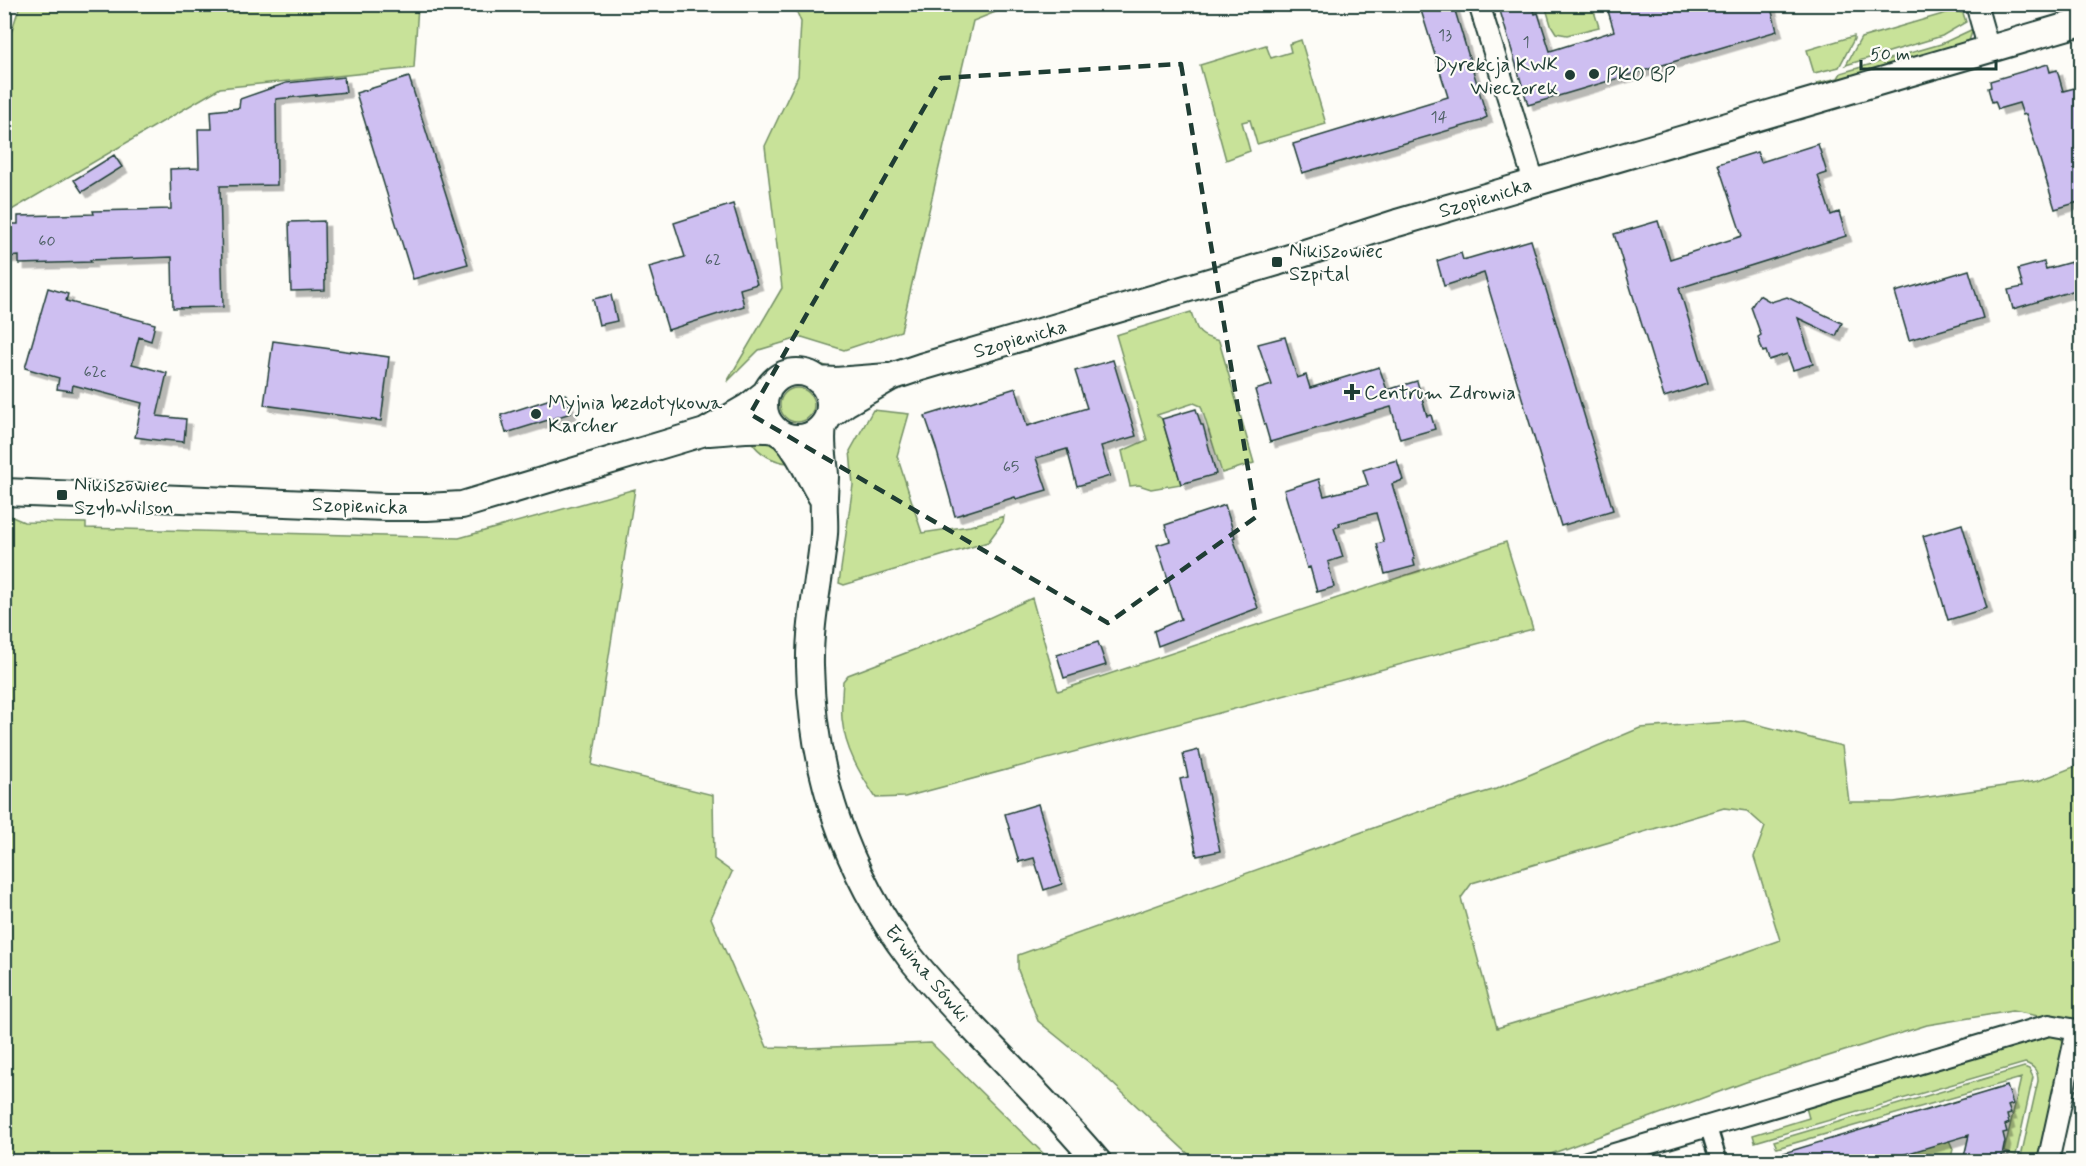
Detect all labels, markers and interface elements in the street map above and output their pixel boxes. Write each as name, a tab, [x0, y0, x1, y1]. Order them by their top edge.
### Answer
house number: 13	[1438, 25, 1452, 46]
house number: 1	[1522, 32, 1530, 53]
scale bar	[1861, 33, 1996, 71]
text: 50 m	[1870, 43, 1910, 67]
place label: Dyrekcja KWK Wieczorek	[1434, 52, 1558, 102]
place label: PKO BP	[1606, 62, 1676, 89]
marker: PKO BP	[1587, 67, 1601, 81]
marker: Dyrekcja KWK Wieczorek	[1563, 68, 1577, 82]
house number: 14	[1431, 107, 1448, 128]
street label: Szopienicka	[1436, 172, 1535, 225]
house number: 60	[38, 231, 56, 252]
place label: Nikiszowiec Szpital	[1289, 238, 1383, 288]
house number: 62	[705, 250, 721, 271]
marker: Nikiszowiec Szpital	[1270, 255, 1284, 269]
street label: Szopienicka	[971, 313, 1070, 366]
house number: 62c	[83, 362, 107, 383]
place label: Centrum Zdrowia	[1364, 380, 1516, 407]
marker: Centrum Zdrowia	[1345, 385, 1359, 399]
place label: Myjnia bezdotykowa Karcher	[548, 390, 723, 440]
marker: Myjnia bezdotykowa Karcher	[529, 407, 543, 421]
house number: 65	[1003, 457, 1019, 478]
place label: Nikiszowiec Szyb Wilson	[74, 472, 174, 522]
marker: Nikiszowiec Szyb Wilson	[55, 488, 69, 502]
street label: Szopienicka	[312, 491, 408, 522]
street label: Erwina Sówki	[878, 919, 976, 1028]

